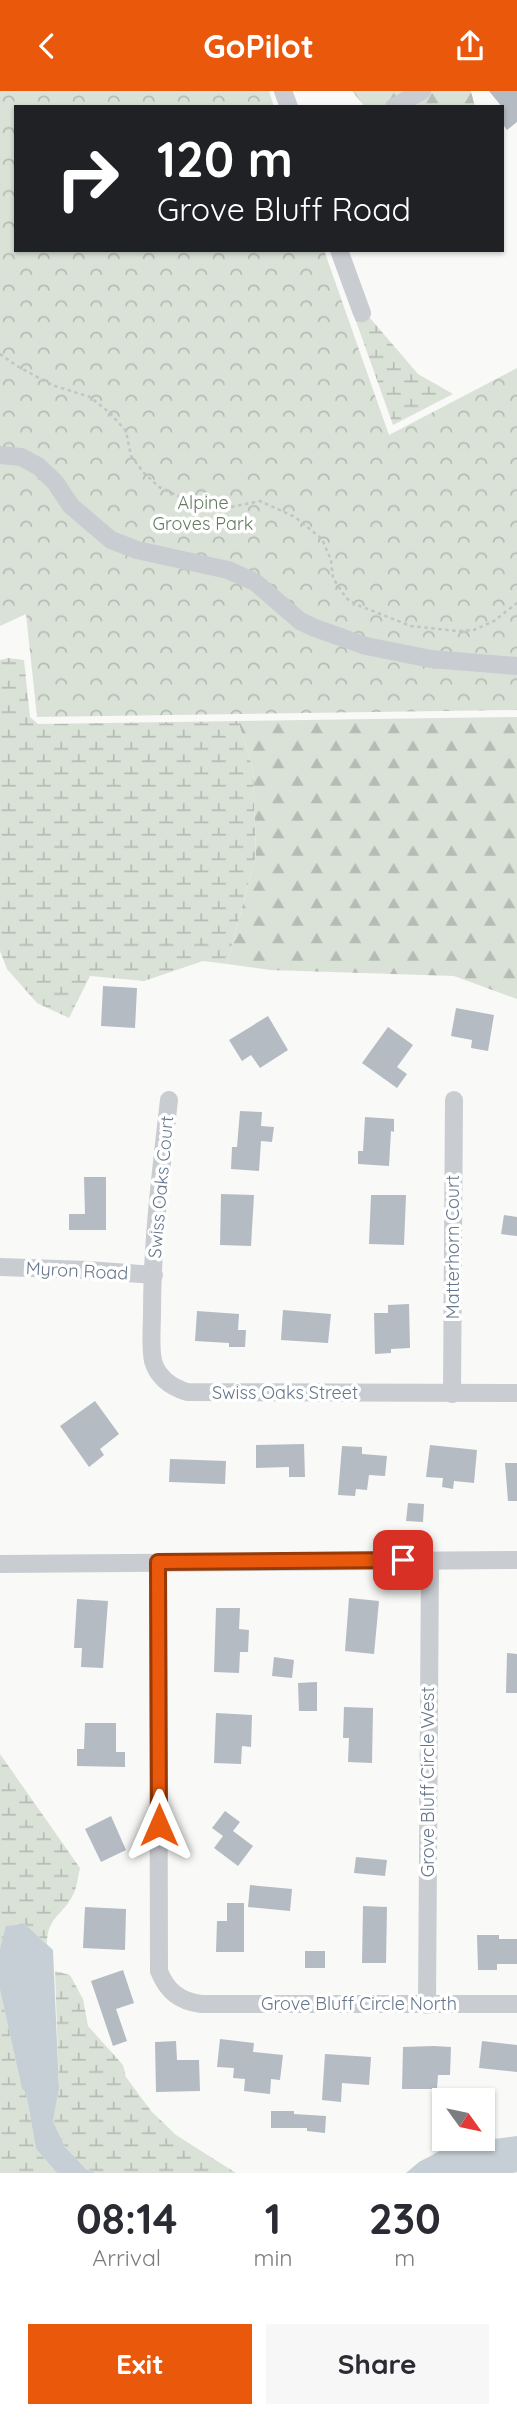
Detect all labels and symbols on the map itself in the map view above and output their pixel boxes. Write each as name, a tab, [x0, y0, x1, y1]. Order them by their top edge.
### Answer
park label: Alpine Groves Park	[153, 491, 253, 535]
street label: Swiss Oaks Court	[143, 1115, 178, 1259]
street label: Matterhorn Court	[441, 1175, 464, 1319]
street label: Myron Road	[25, 1256, 129, 1285]
street label: Swiss Oaks Street	[212, 1381, 358, 1404]
pin	[373, 1530, 433, 1590]
street label: Grove Bluff Circle West	[416, 1687, 439, 1877]
position arrow	[122, 1788, 196, 1862]
street label: Grove Bluff Circle North	[261, 1992, 457, 2015]
north arrow	[432, 2088, 495, 2151]

